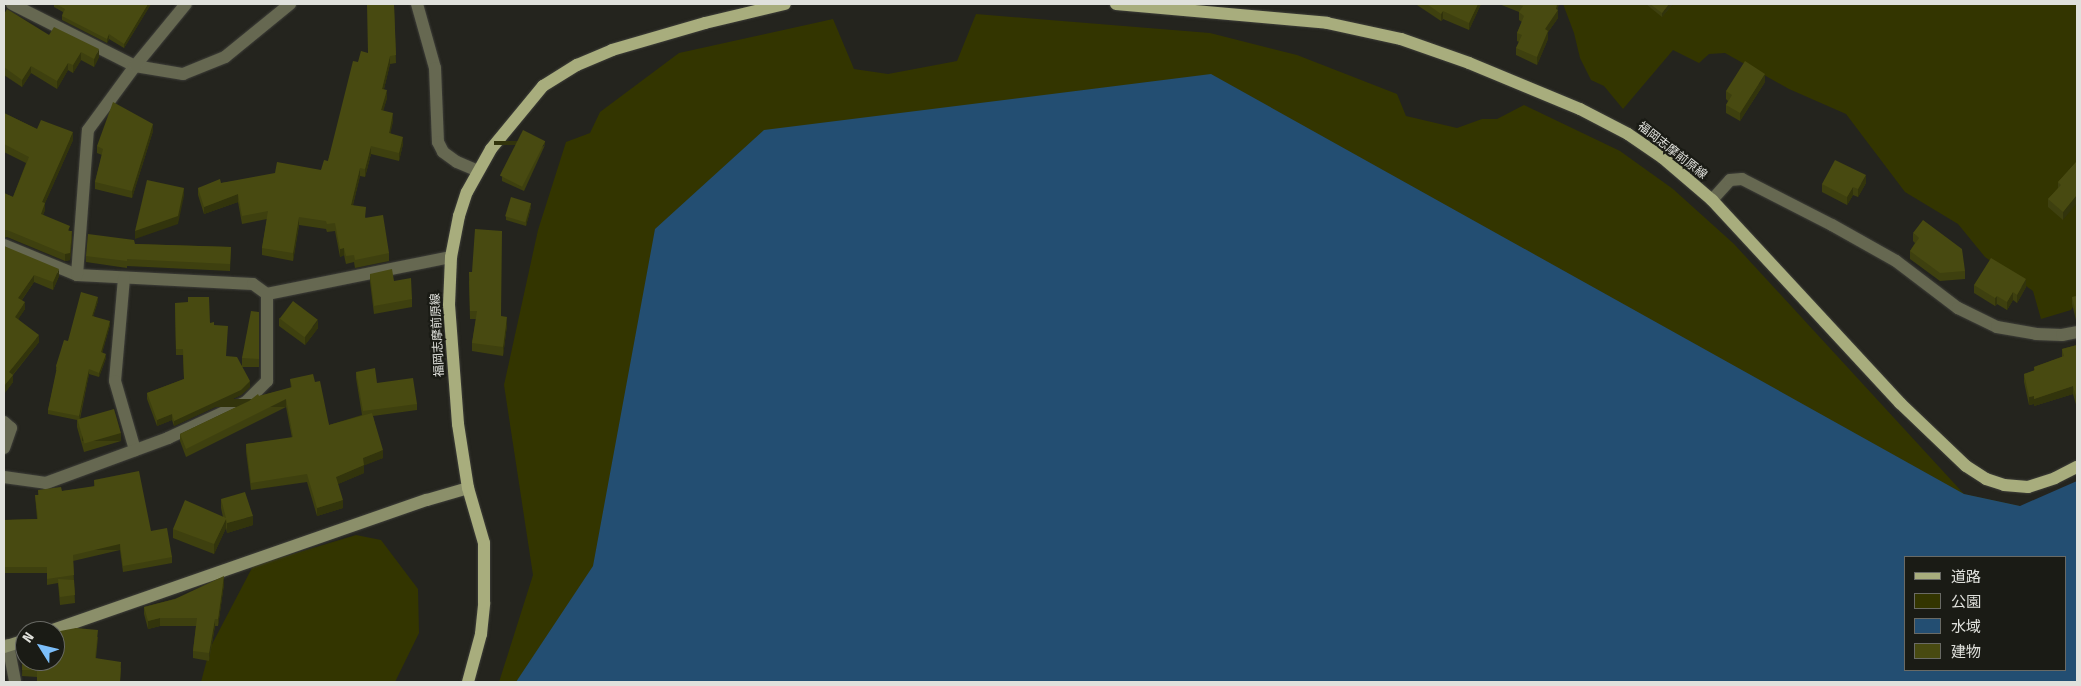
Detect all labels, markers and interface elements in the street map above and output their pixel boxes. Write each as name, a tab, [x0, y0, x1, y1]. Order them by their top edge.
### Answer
street label: 福岡志摩前原線	[1634, 119, 1710, 183]
street label: 福岡志摩前原線	[429, 293, 447, 377]
legend	[1904, 556, 2066, 671]
text: 道路	[1951, 568, 1981, 586]
text: 公園	[1951, 593, 1981, 611]
text: 水域	[1951, 618, 1981, 636]
north arrow	[15, 621, 65, 671]
text: N	[19, 629, 38, 646]
text: 建物	[1951, 643, 1981, 661]

